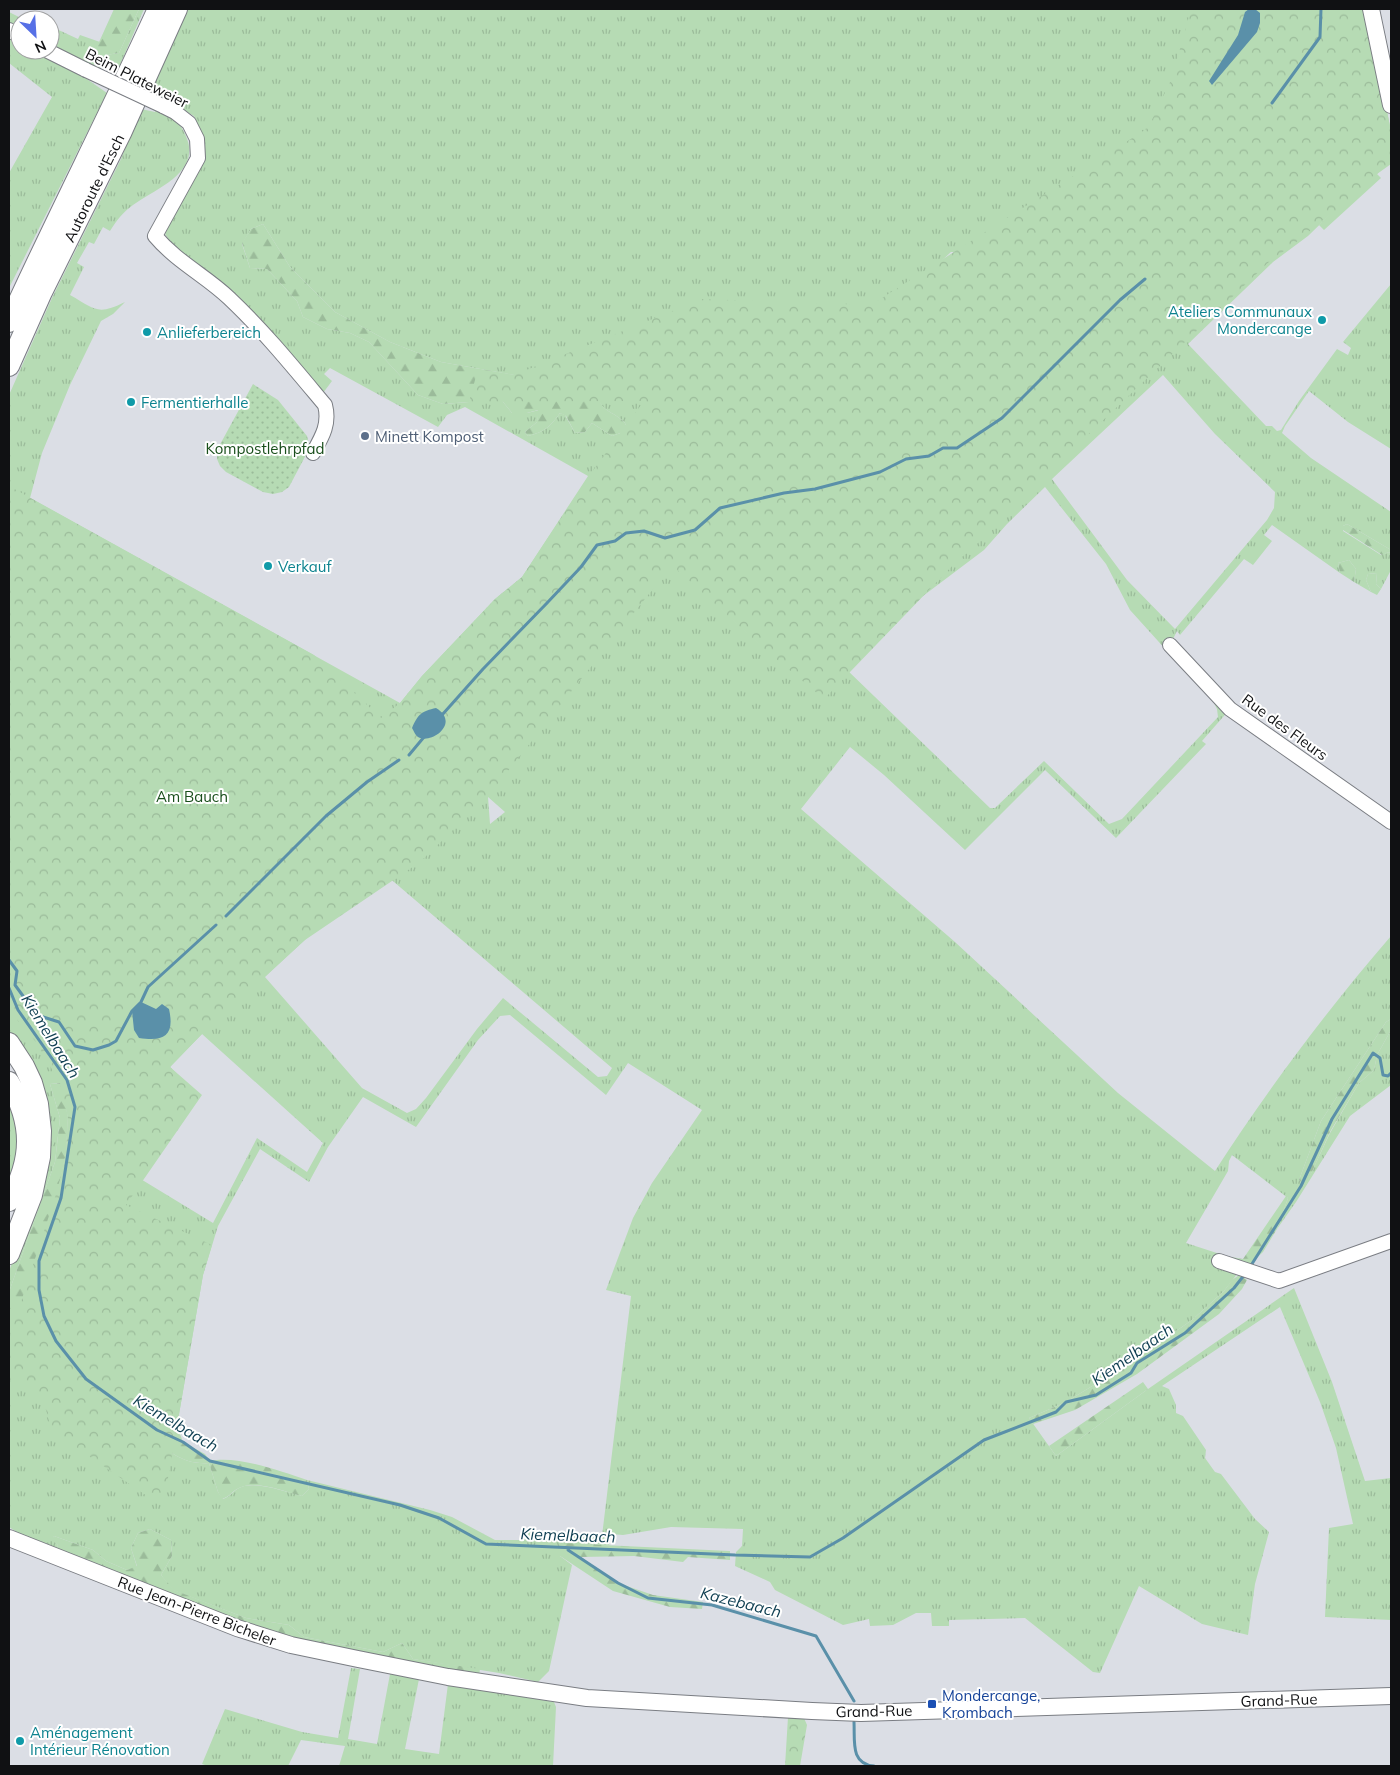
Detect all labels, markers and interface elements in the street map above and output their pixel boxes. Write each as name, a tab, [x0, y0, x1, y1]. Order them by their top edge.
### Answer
north arrow	[10, 10, 60, 60]
text: N	[32, 36, 49, 57]
street label: Beim Plateweier	[82, 44, 192, 112]
street label: Autoroute d'Esch	[60, 131, 128, 245]
place label: Ateliers Communaux Mondercange	[1168, 302, 1312, 338]
marker: Ateliers Communaux Mondercange	[1316, 314, 1328, 326]
place label: Anlieferbereich	[157, 323, 261, 342]
marker: Anlieferbereich	[141, 326, 153, 338]
place label: Fermentierhalle	[141, 393, 248, 412]
marker: Fermentierhalle	[125, 396, 137, 408]
place label: Minett Kompost	[375, 427, 484, 446]
marker: Minett Kompost	[359, 430, 371, 442]
park label: Kompostlehrpfad	[205, 439, 325, 458]
place label: Verkauf	[278, 557, 332, 576]
marker: Verkauf	[262, 560, 274, 572]
street label: Rue des Fleurs	[1238, 690, 1332, 764]
park label: Am Bauch	[156, 787, 228, 806]
water label: Kiemelbaach	[17, 990, 85, 1082]
water label: Kiemelbaach	[1087, 1318, 1177, 1390]
water label: Kiemelbaach	[130, 1390, 222, 1456]
water label: Kiemelbaach	[520, 1523, 616, 1547]
street label: Rue Jean-Pierre Bicheler	[115, 1572, 279, 1650]
water label: Kazebaach	[698, 1582, 784, 1622]
place label: Mondercange, Krombach	[942, 1686, 1041, 1722]
street label: Grand-Rue	[1240, 1689, 1318, 1711]
marker: Mondercange, Krombach	[926, 1698, 938, 1710]
street label: Grand-Rue	[835, 1701, 913, 1721]
place label: Aménagement Intérieur Rénovation	[30, 1723, 170, 1759]
marker: Aménagement Intérieur Rénovation	[14, 1735, 26, 1747]

